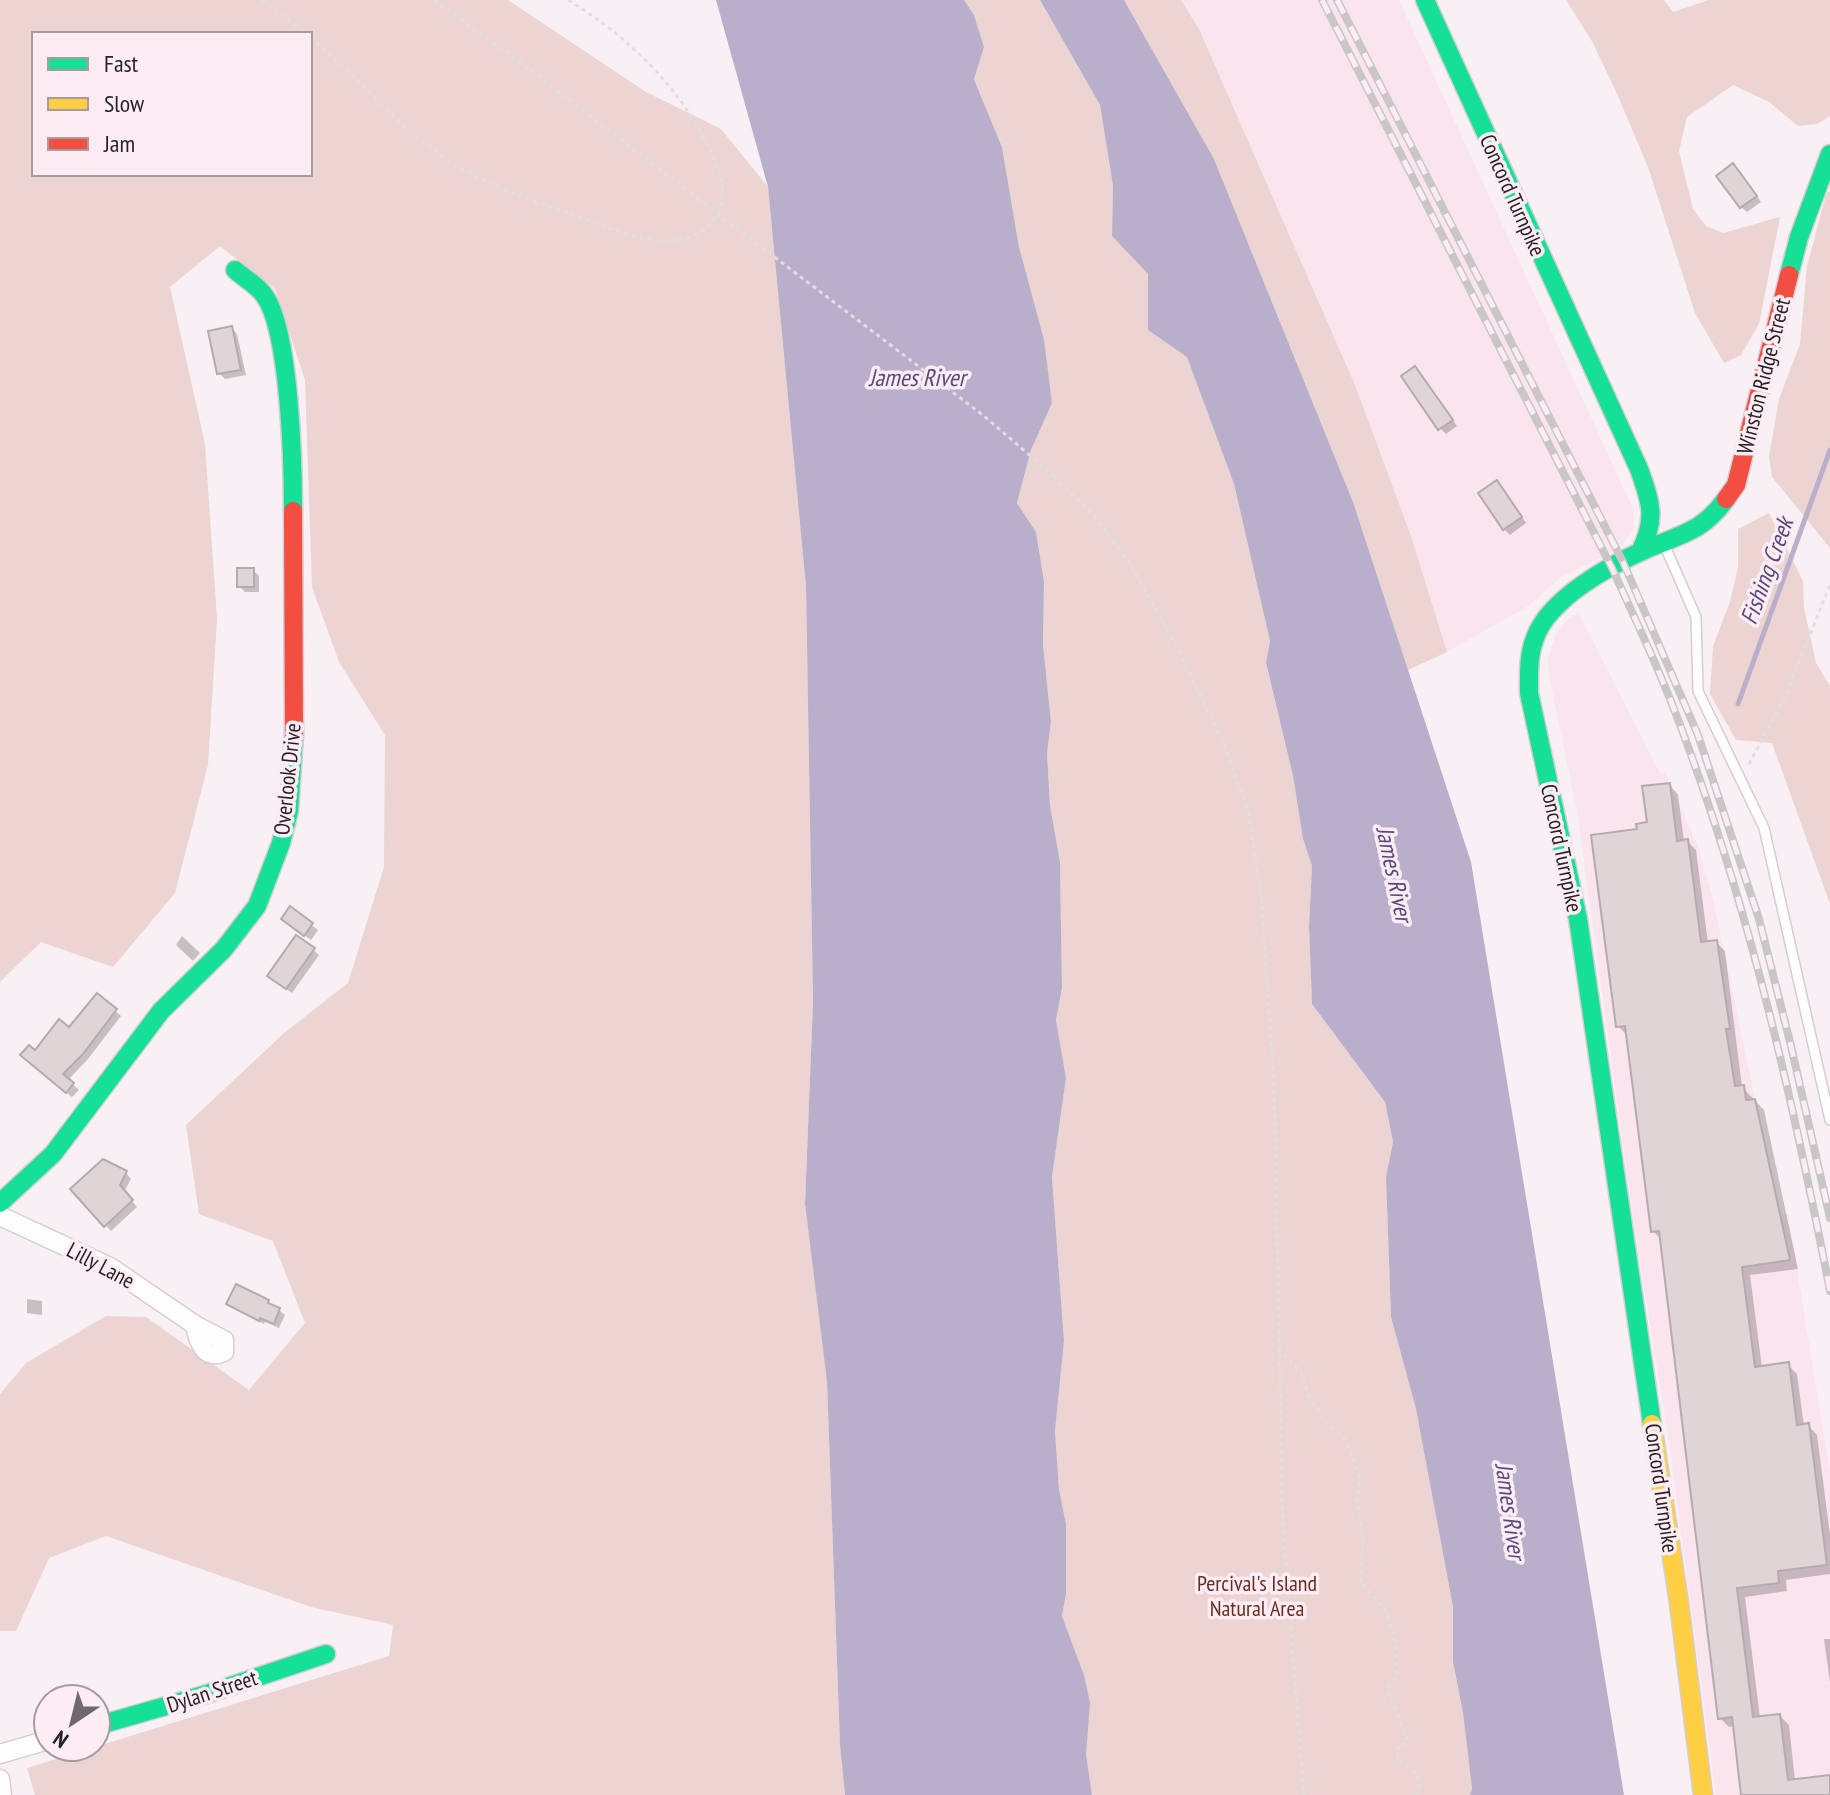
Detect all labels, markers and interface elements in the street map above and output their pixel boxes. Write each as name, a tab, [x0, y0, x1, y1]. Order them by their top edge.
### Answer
legend	[32, 32, 312, 176]
text: Fast	[104, 48, 139, 79]
text: Slow	[104, 88, 145, 119]
text: Jam	[103, 128, 135, 159]
street label: Concord Turnpike	[1474, 130, 1552, 260]
street label: Winston Ridge Street	[1730, 295, 1796, 457]
water label: James River	[868, 362, 969, 393]
water label: Fishing Creek	[1733, 511, 1801, 628]
street label: Overlook Drive	[267, 722, 307, 836]
street label: Concord Turnpike	[1535, 781, 1589, 915]
water label: James River	[1369, 822, 1420, 928]
street label: Lilly Lane	[62, 1236, 140, 1294]
street label: Concord Turnpike	[1639, 1422, 1685, 1554]
water label: James River	[1488, 1460, 1533, 1564]
park label: Percival's Island Natural Area	[1197, 1569, 1317, 1622]
street label: Dylan Street	[163, 1663, 261, 1719]
north arrow	[32, 1683, 112, 1763]
text: N	[48, 1725, 73, 1754]

